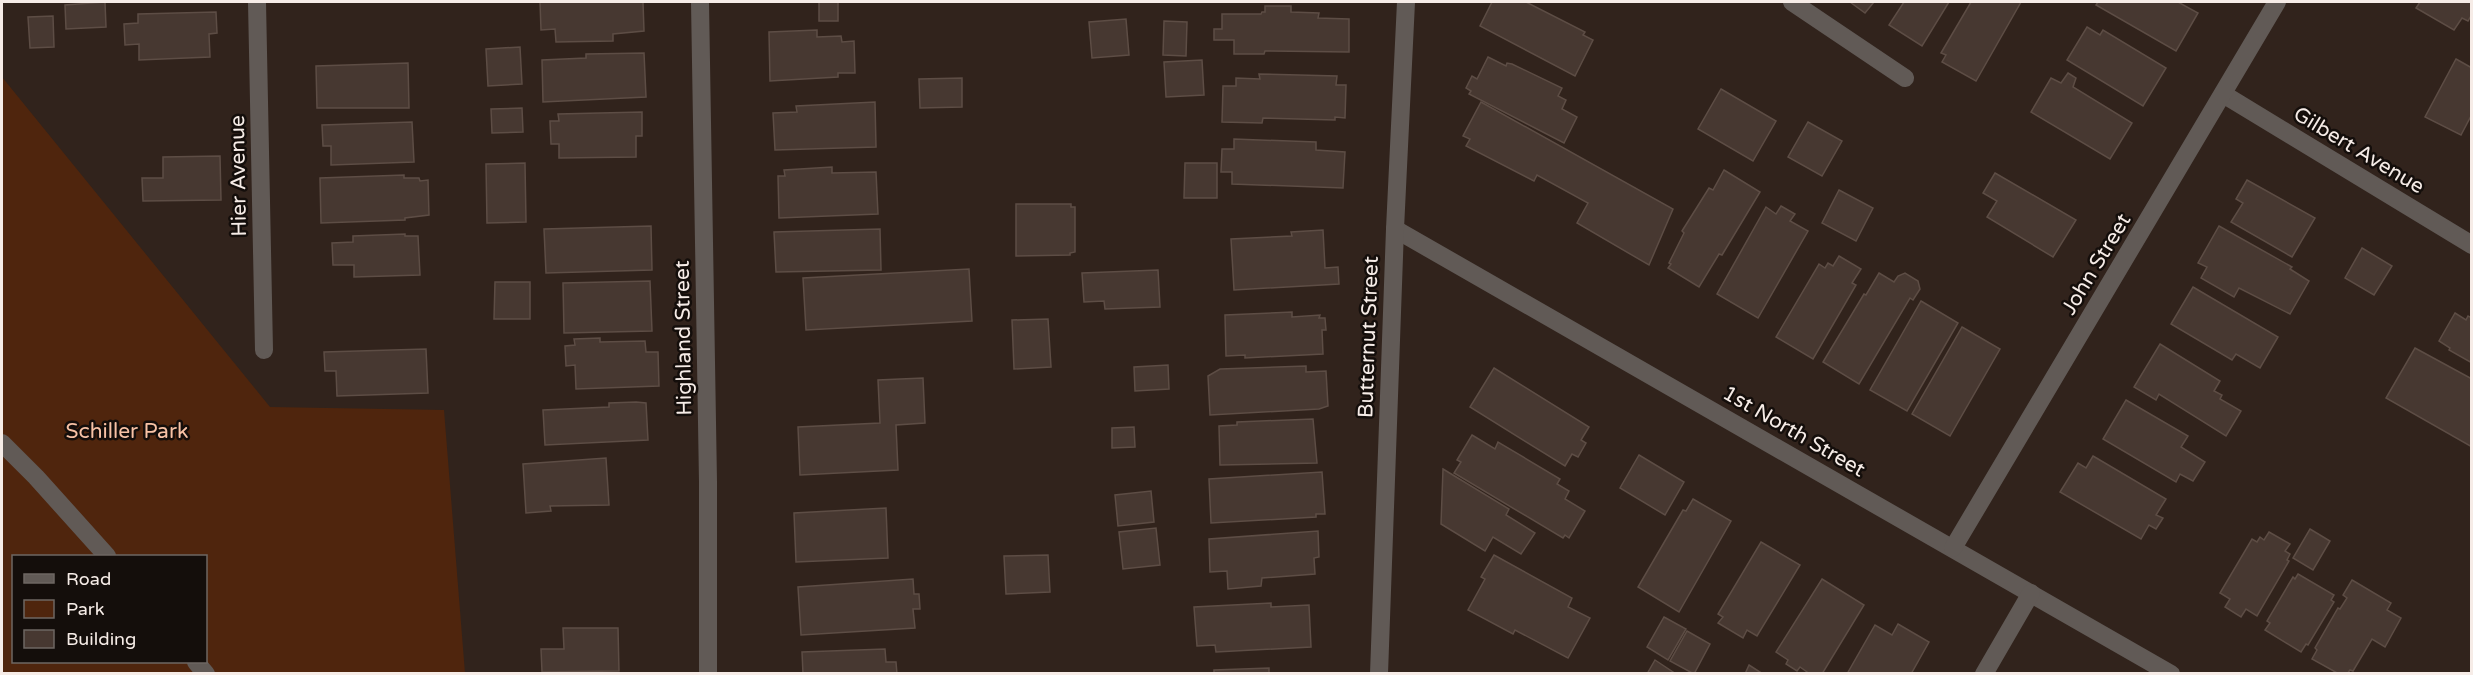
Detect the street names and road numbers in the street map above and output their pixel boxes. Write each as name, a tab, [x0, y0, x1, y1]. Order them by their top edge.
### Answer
street label: Gilbert Avenue	[2289, 102, 2429, 199]
street label: Hier Avenue	[225, 115, 252, 237]
street label: John Street	[2056, 209, 2136, 319]
street label: Butternut Street	[1353, 256, 1384, 418]
street label: Highland Street	[670, 260, 697, 416]
street label: 1st North Street	[1718, 381, 1869, 482]

